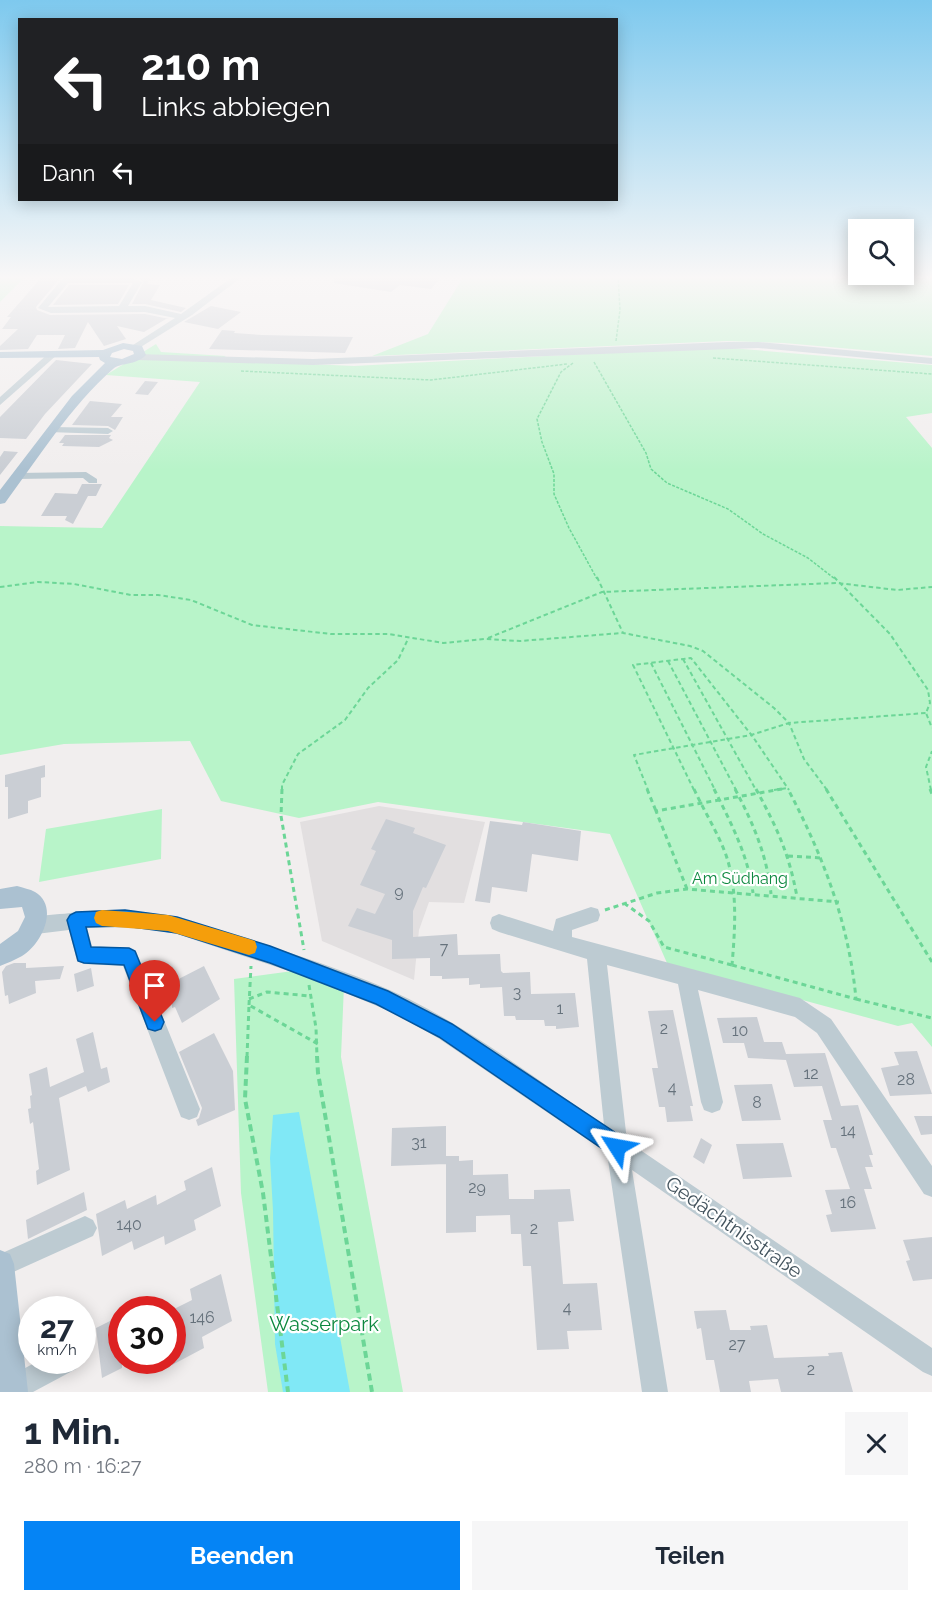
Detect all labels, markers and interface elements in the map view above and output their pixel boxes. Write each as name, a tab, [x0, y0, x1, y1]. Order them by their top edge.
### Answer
text: 210 m	[141, 41, 260, 90]
icon: left	[42, 42, 120, 120]
text: Links abbiegen	[141, 91, 331, 122]
icon: left	[107, 156, 140, 189]
text: Dann	[42, 160, 95, 186]
map controls	[848, 219, 914, 285]
button: search	[848, 219, 914, 285]
park label: Am Südhang	[692, 869, 788, 888]
house number: 9	[394, 882, 404, 901]
house number: 7	[440, 939, 449, 958]
pin	[129, 960, 180, 1022]
icon: arrive	[138, 969, 171, 1002]
house number: 3	[513, 983, 521, 1002]
house number: 1	[557, 999, 564, 1018]
house number: 2	[660, 1019, 668, 1038]
house number: 10	[732, 1021, 748, 1040]
house number: 12	[803, 1064, 819, 1083]
house number: 28	[897, 1070, 915, 1089]
house number: 4	[668, 1078, 677, 1097]
house number: 8	[752, 1093, 762, 1112]
position arrow	[585, 1115, 649, 1179]
house number: 14	[840, 1121, 856, 1140]
house number: 31	[411, 1133, 427, 1152]
street label: Gedächtnisstraße	[661, 1171, 807, 1283]
house number: 29	[468, 1178, 486, 1197]
house number: 16	[840, 1193, 856, 1212]
house number: 140	[116, 1215, 142, 1234]
house number: 2	[530, 1219, 538, 1238]
speed limit sign: 30	[108, 1296, 186, 1374]
house number: 4	[563, 1298, 572, 1317]
house number: 146	[189, 1308, 215, 1327]
text: 27	[40, 1310, 74, 1345]
park label: Wasserpark	[269, 1312, 379, 1336]
house number: 27	[729, 1335, 746, 1354]
text: km/h	[37, 1341, 77, 1359]
house number: 2	[807, 1360, 815, 1379]
text: 1 Min.	[24, 1410, 121, 1452]
button: close	[845, 1412, 908, 1475]
text: 280 m · 16:27	[24, 1454, 141, 1478]
button: Beenden	[24, 1521, 460, 1590]
button: Teilen	[472, 1521, 908, 1590]

